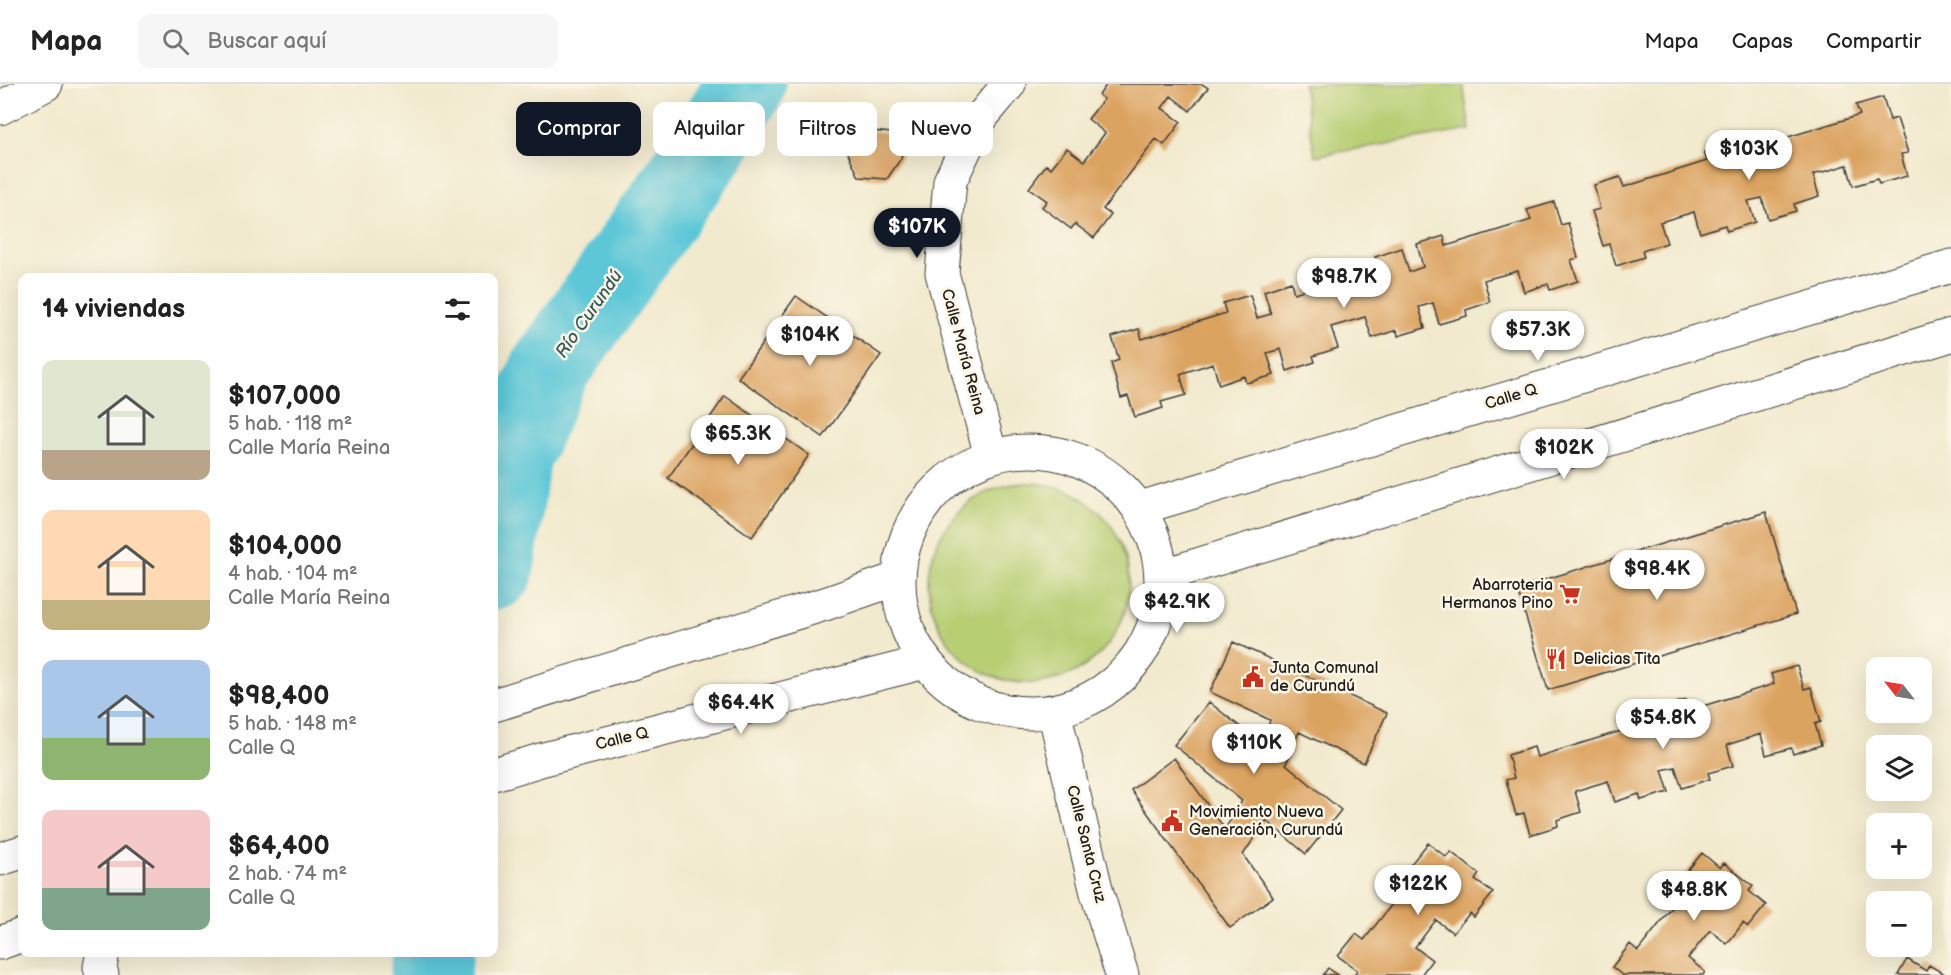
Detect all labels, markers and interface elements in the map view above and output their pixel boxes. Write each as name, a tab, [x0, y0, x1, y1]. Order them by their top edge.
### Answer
search box	[138, 14, 558, 68]
text: Mapa	[30, 25, 102, 58]
icon: search	[159, 25, 192, 58]
text: Buscar aquí	[207, 28, 326, 55]
text: Mapa	[1645, 29, 1699, 54]
text: Capas	[1732, 29, 1793, 54]
text: Compartir	[1826, 29, 1921, 54]
chip: Comprar	[516, 102, 641, 156]
chip: Alquilar	[653, 102, 765, 156]
chip: Filtros	[777, 102, 877, 156]
chip: Nuevo	[889, 102, 993, 156]
pin: $103K	[1707, 130, 1791, 181]
text: $103K	[1719, 137, 1779, 161]
pin: $107K	[875, 208, 959, 259]
text: $107K	[888, 215, 946, 239]
pin: $98.7K	[1295, 258, 1393, 309]
text: $98.7K	[1311, 265, 1377, 289]
water label: Río Curundú	[551, 266, 627, 362]
street label: Calle María Reina	[937, 287, 989, 417]
icon: filters	[441, 293, 474, 326]
text: 14 viviendas	[42, 294, 185, 325]
pin: $57.3K	[1489, 311, 1587, 362]
pin: $104K	[768, 316, 852, 367]
text: $57.3K	[1505, 318, 1571, 342]
text: $104K	[780, 323, 840, 347]
street label: Calle Q	[1483, 380, 1540, 414]
text: $107,000	[228, 381, 341, 412]
icon: home	[90, 384, 162, 456]
text: 5 hab. · 118 m²	[228, 412, 352, 436]
pin: $65.3K	[689, 415, 787, 466]
text: $65.3K	[705, 422, 771, 446]
pin: $102K	[1522, 429, 1606, 480]
text: Calle María Reina	[228, 436, 390, 460]
text: $102K	[1534, 436, 1594, 460]
text: $104,000	[228, 531, 342, 562]
icon: home	[90, 534, 162, 606]
pin: $98.4K	[1608, 550, 1706, 601]
text: $98.4K	[1624, 557, 1690, 581]
text: 4 hab. · 104 m²	[228, 562, 358, 586]
place label: Abarroteria Hermanos Pino	[1441, 576, 1553, 613]
supermarket icon: Abarroteria Hermanos Pino	[1558, 582, 1582, 606]
pin: $42.9K	[1128, 583, 1226, 634]
text: Calle María Reina	[228, 586, 390, 610]
text: $42.9K	[1144, 590, 1210, 614]
restaurant icon: Delicias Tita	[1544, 647, 1568, 671]
place label: Delicias Tita	[1573, 650, 1661, 669]
north arrow	[1866, 657, 1932, 723]
map controls	[1866, 657, 1932, 957]
place label: Junta Comunal de Curundú	[1270, 659, 1378, 696]
public building icon: Junta Comunal de Curundú	[1241, 665, 1265, 689]
text: $98,400	[228, 681, 329, 712]
icon: home	[90, 684, 162, 756]
pin: $64.4K	[692, 684, 790, 735]
text: $64.4K	[708, 691, 774, 715]
pin: $54.8K	[1614, 699, 1712, 750]
text: $54.8K	[1630, 706, 1696, 730]
text: 5 hab. · 148 m²	[228, 712, 357, 736]
street label: Calle Q	[594, 723, 651, 755]
pin: $110K	[1212, 724, 1296, 775]
text: $110K	[1226, 731, 1282, 755]
button: layers	[1866, 735, 1932, 801]
text: Calle Q	[228, 736, 295, 760]
street label: Calle Santa Cruz	[1062, 783, 1110, 905]
place label: Movimiento Nueva Generación, Curundú	[1189, 803, 1343, 840]
public building icon: Movimiento Nueva Generación, Curundú	[1160, 809, 1184, 833]
button: +	[1866, 813, 1932, 879]
text: $64,400	[228, 831, 330, 862]
icon: home	[90, 834, 162, 906]
text: 2 hab. · 74 m²	[228, 862, 347, 886]
pin: $122K	[1376, 865, 1460, 916]
pin: $48.8K	[1645, 871, 1743, 922]
text: $122K	[1388, 872, 1448, 896]
text: $48.8K	[1661, 878, 1728, 902]
text: Calle Q	[228, 886, 295, 910]
button: −	[1866, 891, 1932, 957]

